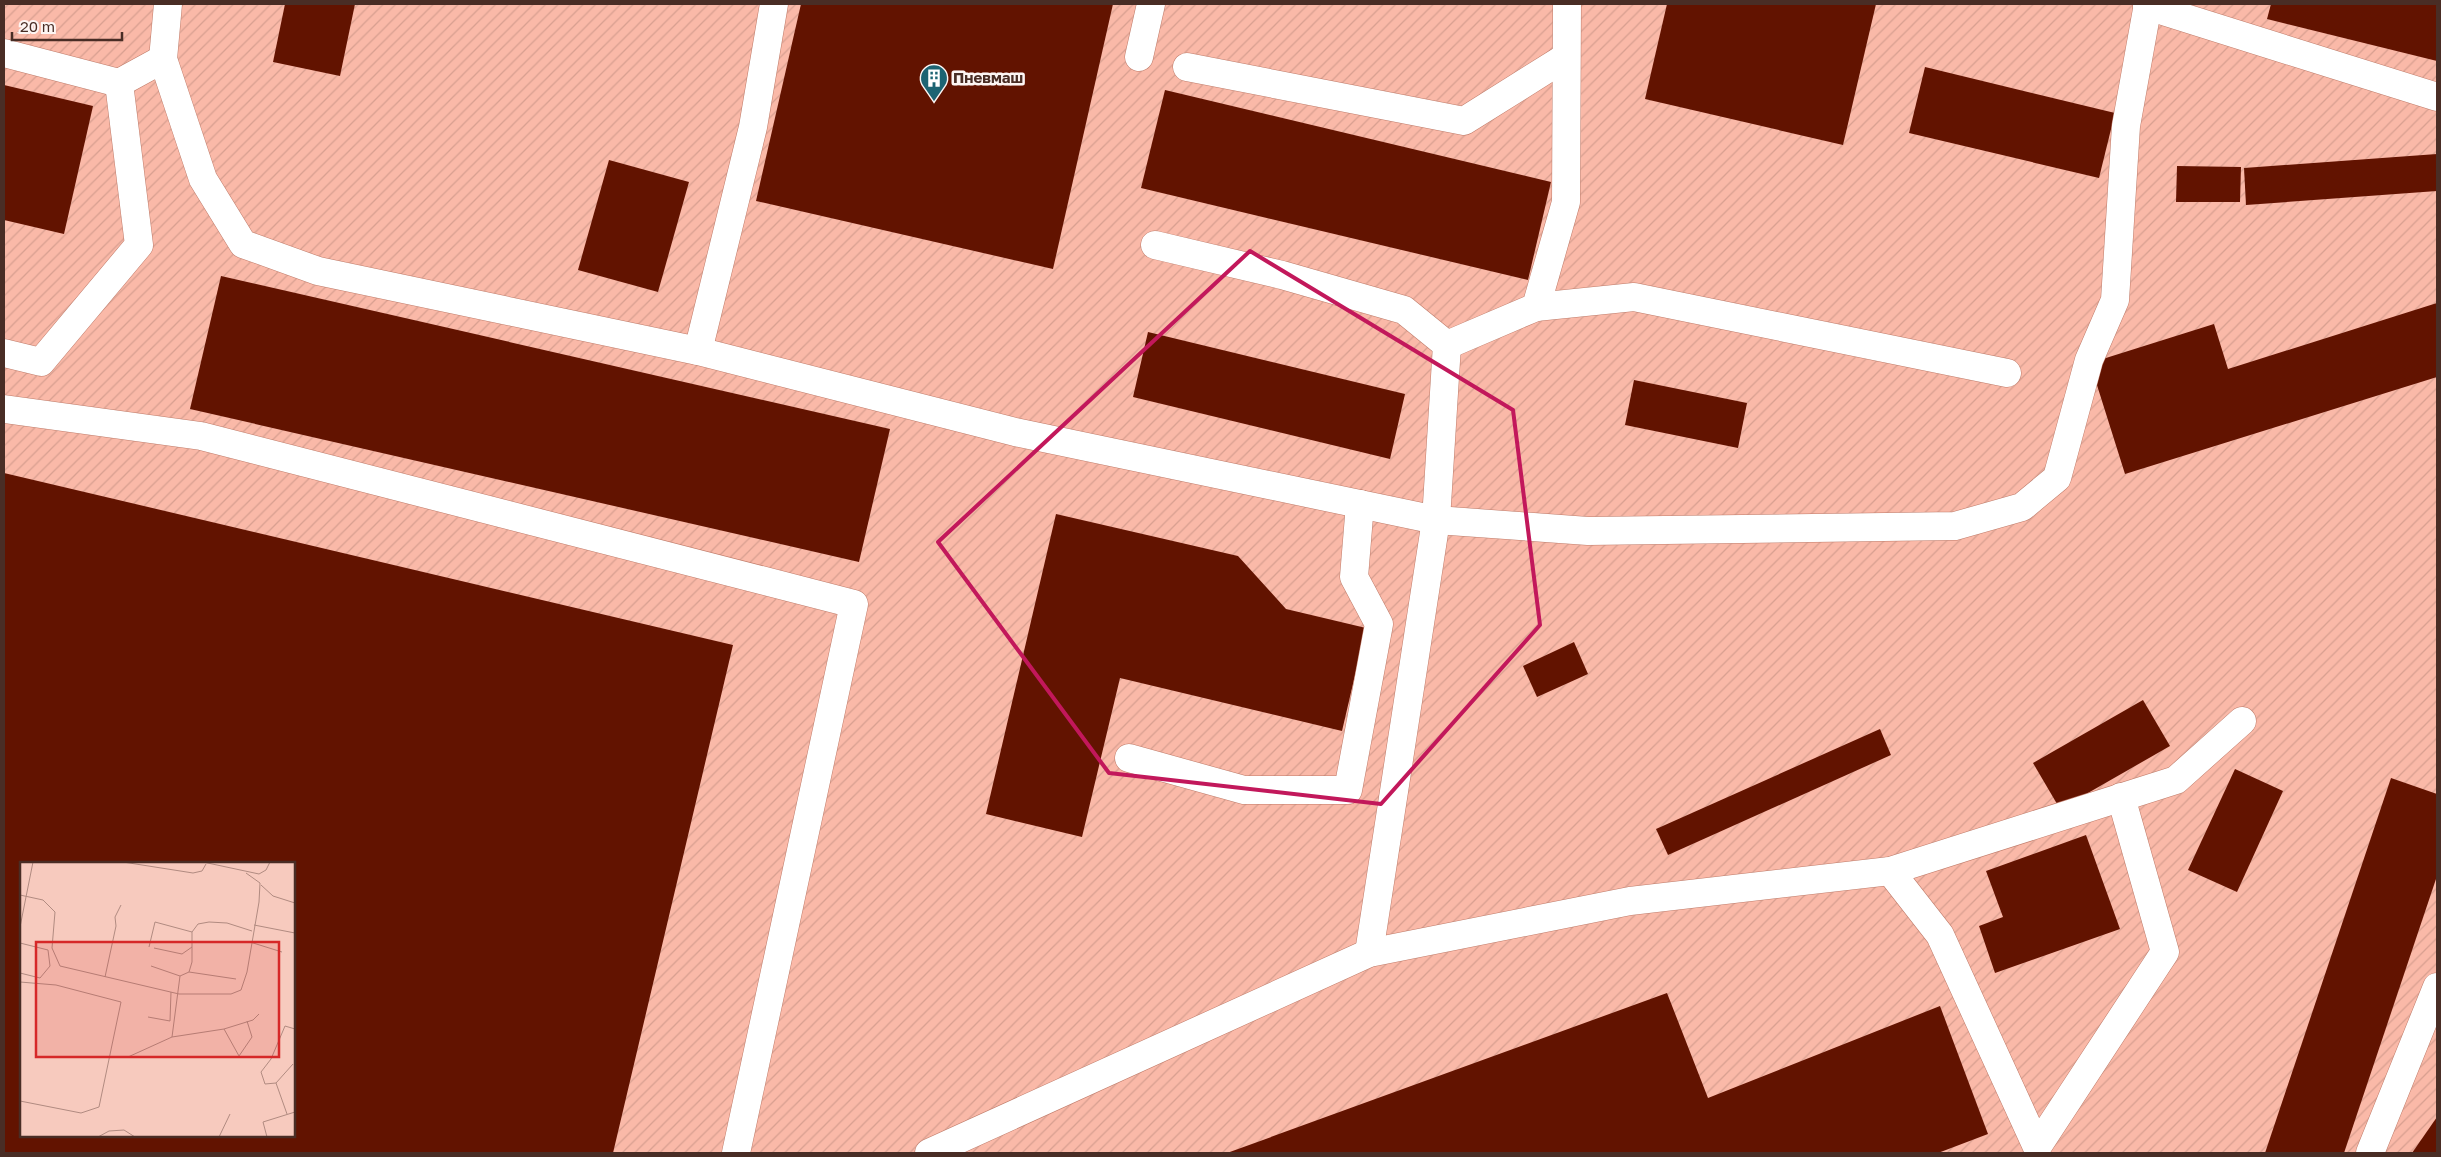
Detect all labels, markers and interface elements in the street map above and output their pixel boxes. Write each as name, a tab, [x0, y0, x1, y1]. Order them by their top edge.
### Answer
scale bar	[12, 10, 122, 42]
text: 20 m	[20, 17, 55, 35]
building icon: Пневмаш	[919, 63, 949, 102]
place label: Пневмаш	[953, 68, 1023, 86]
inset map	[20, 862, 295, 1137]

